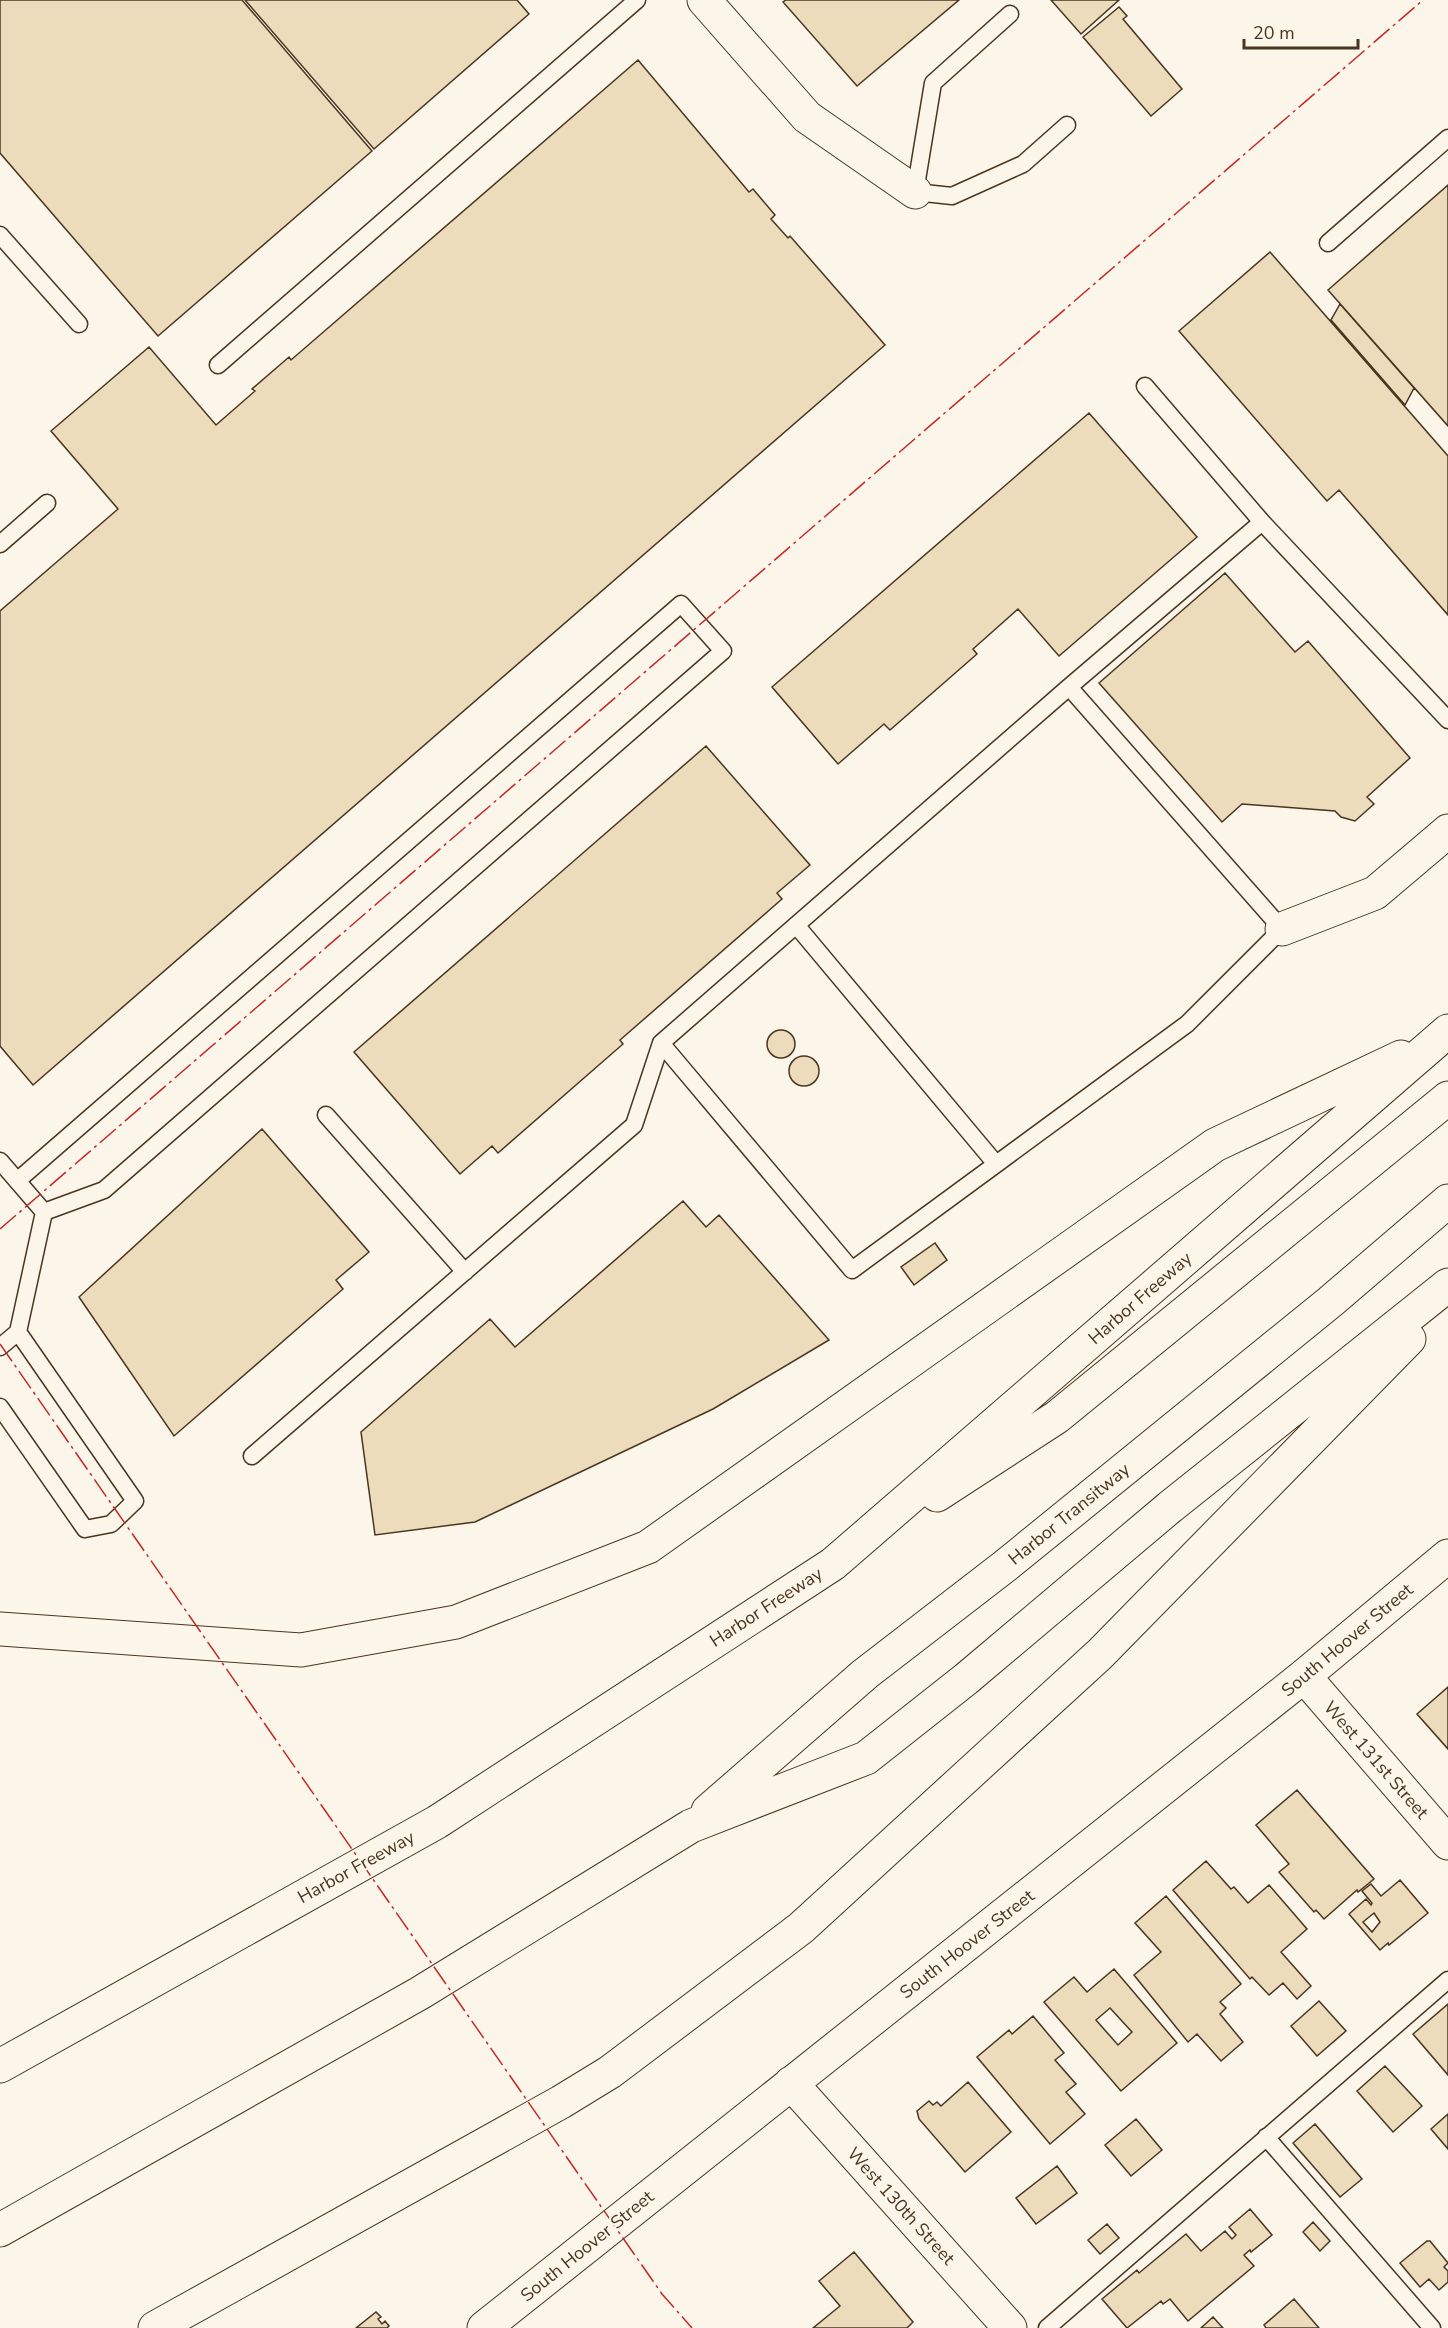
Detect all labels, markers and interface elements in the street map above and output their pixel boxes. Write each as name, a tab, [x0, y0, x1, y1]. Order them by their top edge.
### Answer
scale bar	[1244, 12, 1358, 50]
text: 20 m	[1253, 21, 1295, 45]
street label: Harbor Freeway	[1083, 1246, 1197, 1350]
street label: Harbor Transitway	[1003, 1457, 1135, 1570]
street label: Harbor Freeway	[705, 1561, 828, 1652]
street label: South Hoover Street	[1276, 1577, 1418, 1702]
street label: West 131st Street	[1318, 1696, 1434, 1825]
street label: Harbor Freeway	[293, 1825, 419, 1909]
street label: South Hoover Street	[895, 1883, 1040, 2004]
street label: West 130th Street	[842, 2142, 961, 2270]
street label: South Hoover Street	[515, 2184, 659, 2307]

